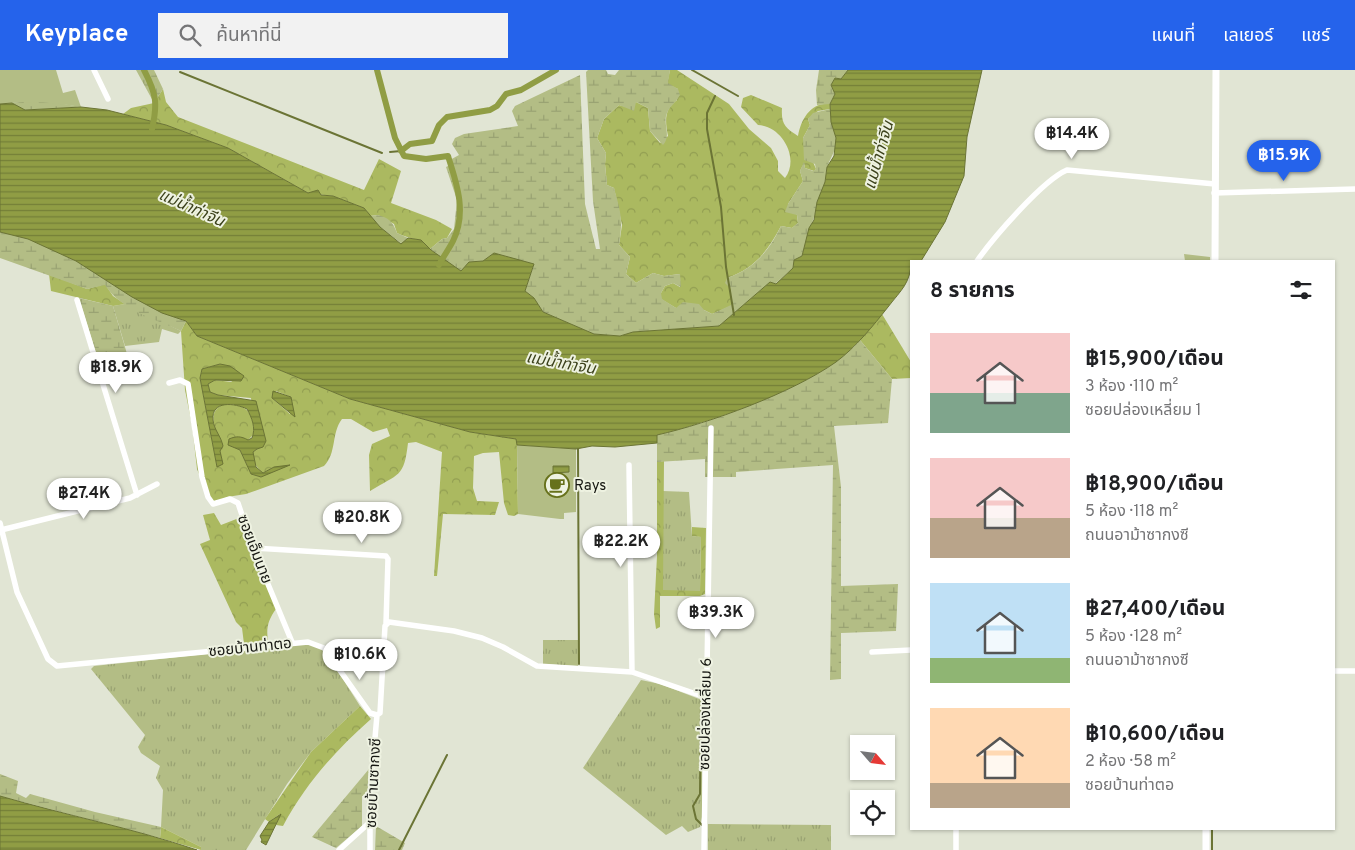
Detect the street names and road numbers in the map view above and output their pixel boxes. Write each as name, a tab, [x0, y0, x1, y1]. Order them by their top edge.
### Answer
street label: ซอยเอ็มนาย	[232, 512, 276, 587]
street label: ซอยบ้านท่าตอ	[207, 634, 293, 662]
street label: ซอยปล่องเหลี่ยม 6	[693, 657, 717, 770]
street label: ซอยบ้านซากงซี	[363, 738, 386, 829]

